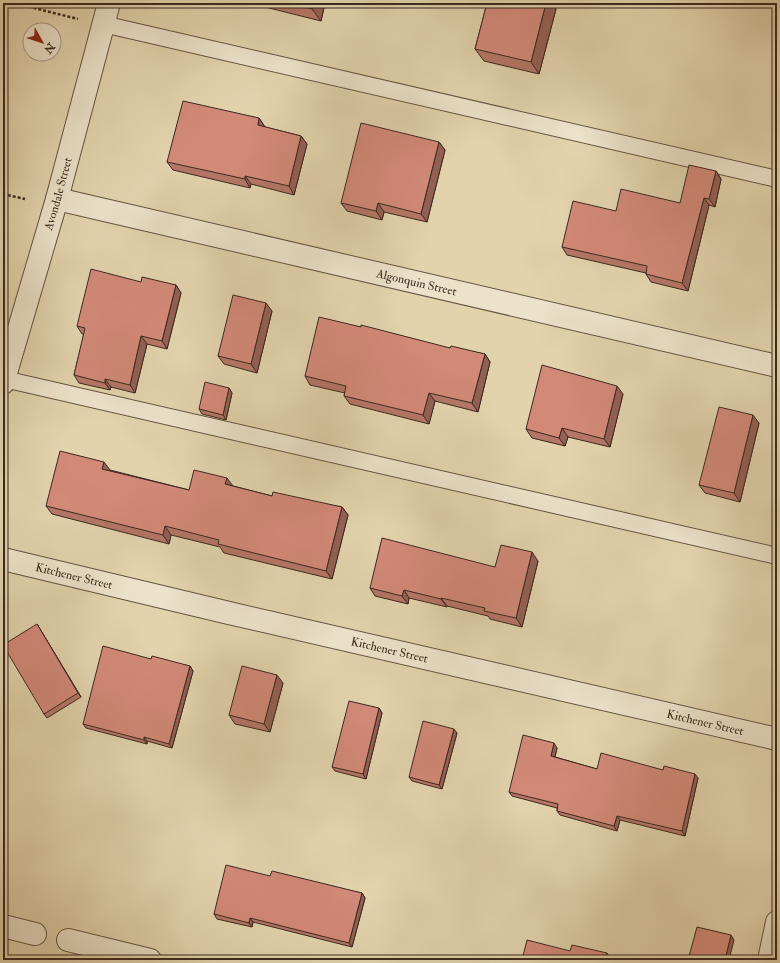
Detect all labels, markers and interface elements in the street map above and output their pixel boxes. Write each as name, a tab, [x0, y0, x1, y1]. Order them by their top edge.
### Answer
north arrow	[22, 22, 62, 62]
text: N	[41, 39, 58, 57]
street label: Avondale Street	[41, 156, 76, 233]
street label: Algonquin Street	[374, 266, 458, 299]
street label: Kitchener Street	[34, 560, 114, 593]
street label: Kitchener Street	[349, 634, 429, 667]
street label: Kitchener Street	[665, 707, 745, 739]

